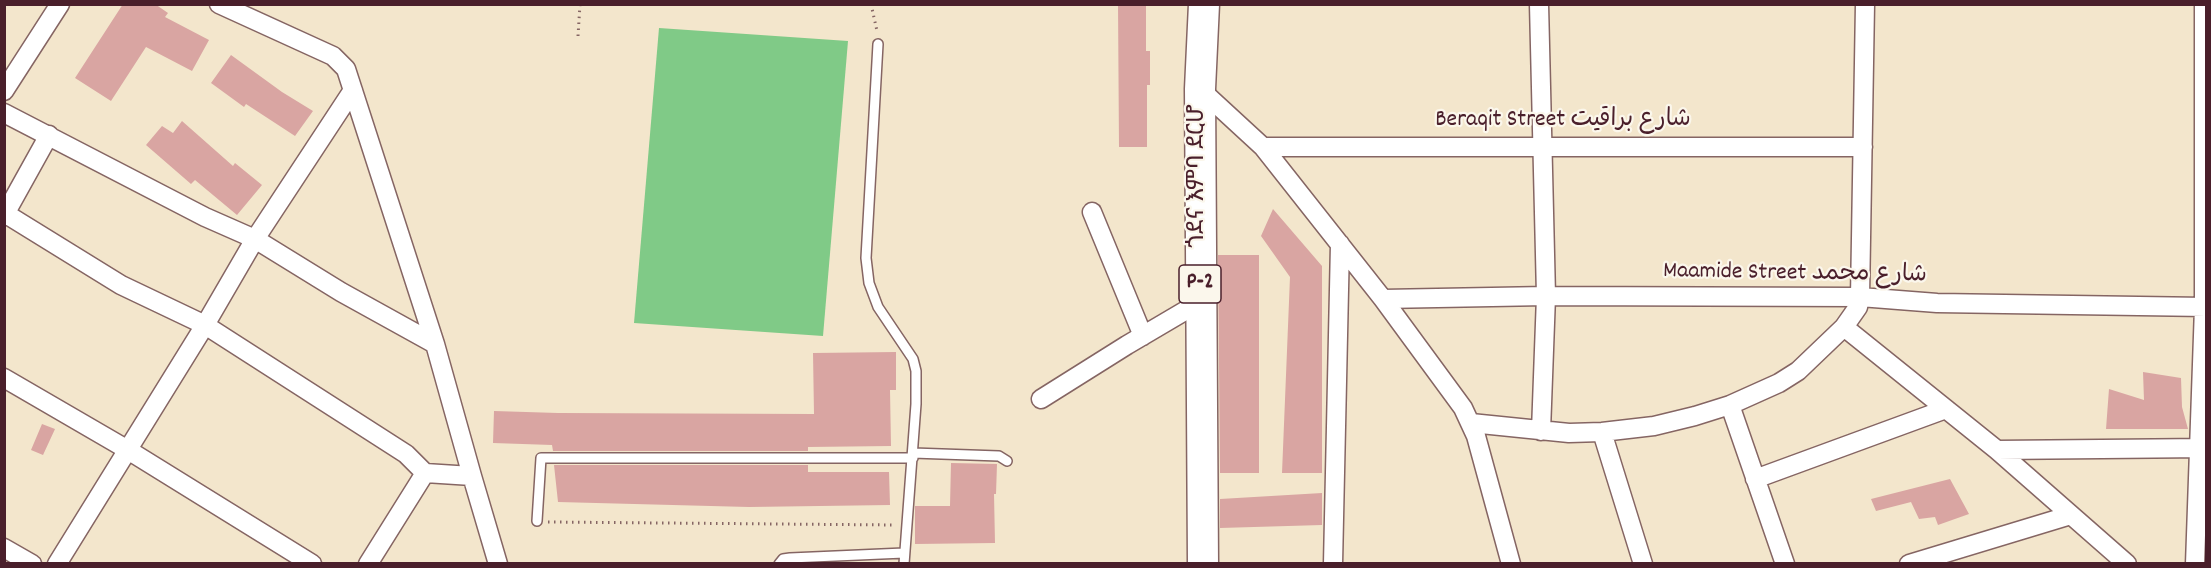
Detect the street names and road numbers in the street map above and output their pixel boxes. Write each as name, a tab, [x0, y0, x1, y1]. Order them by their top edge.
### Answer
street label: ጎደና እምባ ደርሆ	[1186, 104, 1214, 248]
street label: Beraqit Street شارع براقيت	[1435, 108, 1691, 136]
street label: Maamide Street شارع محمد	[1663, 258, 1927, 292]
road number: P-2	[1179, 265, 1221, 303]

